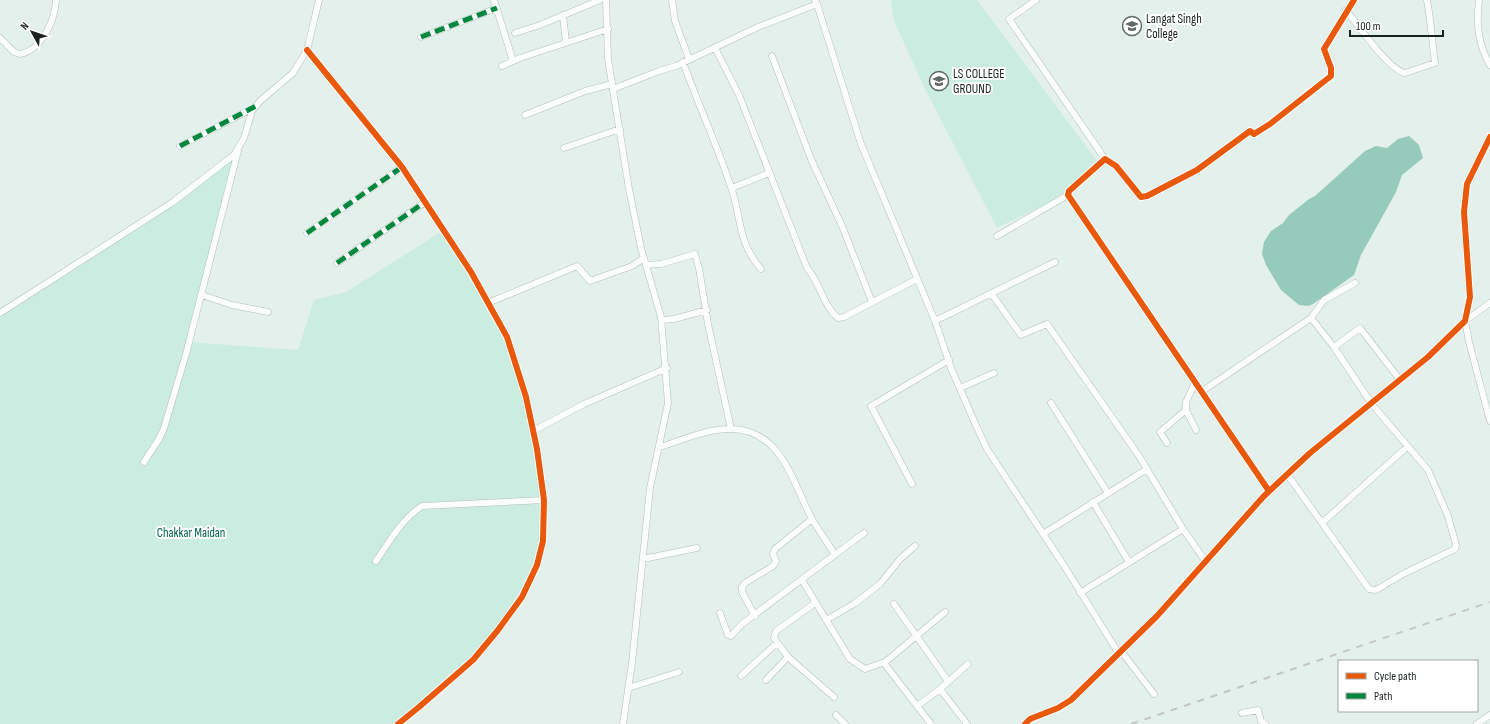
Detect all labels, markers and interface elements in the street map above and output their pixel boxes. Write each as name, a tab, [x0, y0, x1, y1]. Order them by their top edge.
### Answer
place label: Langat Singh College	[1146, 11, 1202, 42]
north arrow	[12, 12, 52, 52]
scale bar	[1350, 12, 1443, 38]
school or university icon: Langat Singh College	[1121, 15, 1143, 37]
text: N	[18, 19, 32, 32]
text: 100 m	[1356, 19, 1381, 34]
place label: LS COLLEGE GROUND	[953, 66, 1005, 97]
school or university icon: LS COLLEGE GROUND	[928, 70, 950, 92]
park label: Chakkar Maidan	[157, 525, 225, 541]
legend	[1338, 660, 1478, 712]
text: Cycle path	[1374, 669, 1416, 684]
text: Path	[1374, 689, 1392, 704]

